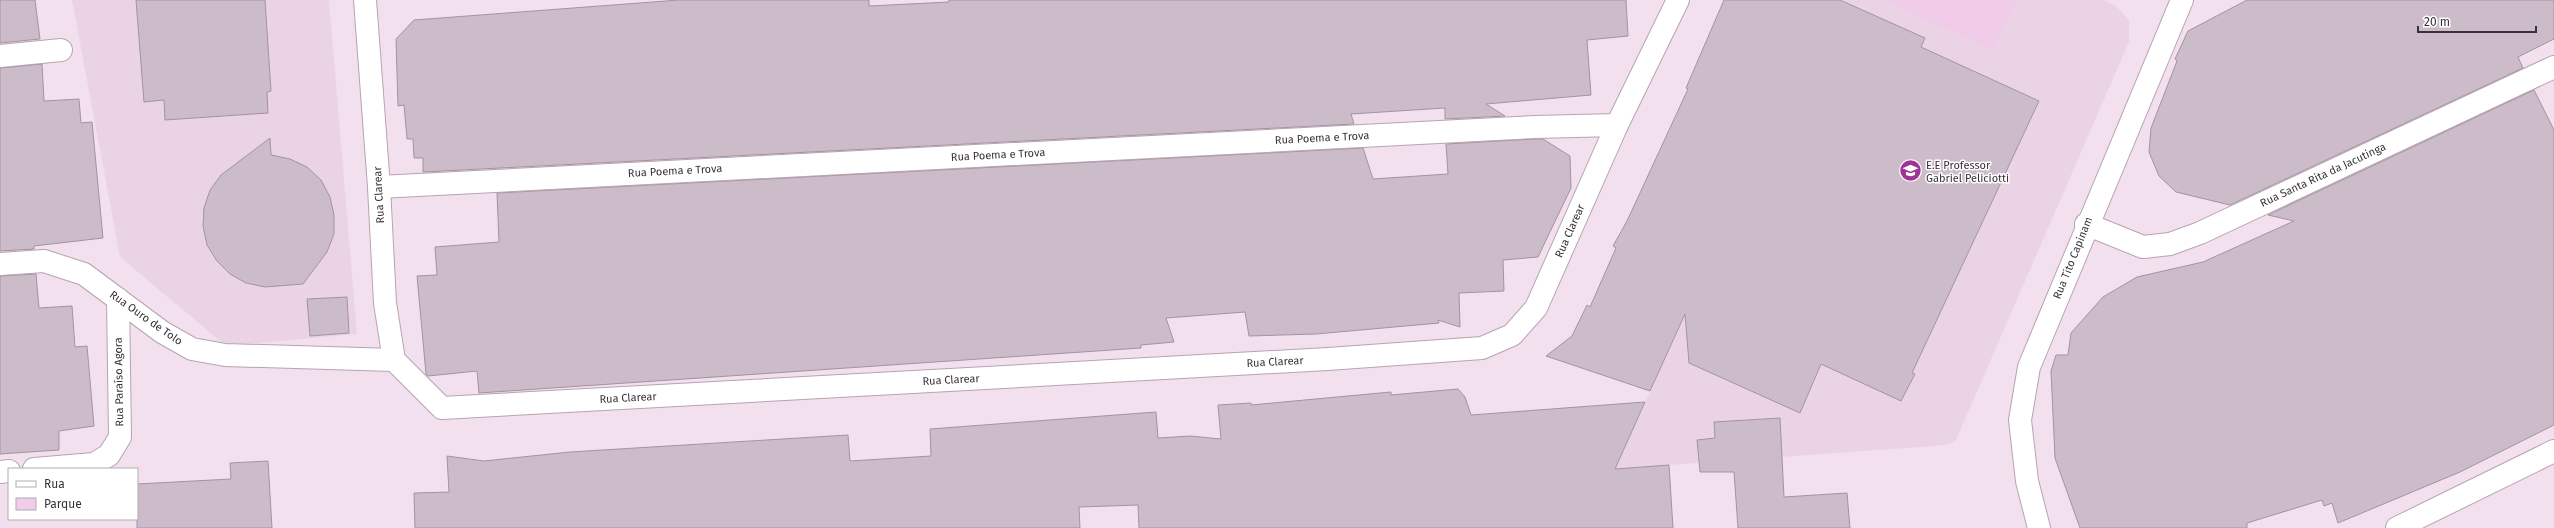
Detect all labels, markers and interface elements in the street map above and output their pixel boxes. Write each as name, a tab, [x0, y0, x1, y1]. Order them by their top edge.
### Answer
scale bar	[2418, 8, 2536, 34]
text: 20 m	[2424, 15, 2450, 29]
street label: Rua Poema e Trova	[1274, 129, 1370, 147]
street label: Rua Santa Rita da Jacutinga	[2258, 140, 2388, 210]
street label: Rua Poema e Trova	[950, 146, 1046, 164]
school or university icon: E.E Professor Gabriel Peliciotti	[1898, 158, 1924, 184]
place label: E.E Professor Gabriel Peliciotti	[1926, 159, 2009, 185]
street label: Rua Poema e Trova	[627, 162, 723, 180]
street label: Rua Clarear	[371, 165, 387, 224]
street label: Rua Clarear	[1552, 202, 1588, 260]
street label: Rua Tito Capinam	[2051, 215, 2095, 301]
street label: Rua Ouro de Tolo	[107, 288, 185, 348]
street label: Rua Paraíso Agora	[112, 337, 126, 427]
street label: Rua Clarear	[1246, 354, 1305, 370]
street label: Rua Clarear	[922, 372, 981, 388]
street label: Rua Clarear	[599, 390, 658, 406]
legend	[8, 468, 138, 520]
text: Rua	[44, 477, 65, 491]
text: Parque	[44, 497, 82, 511]

